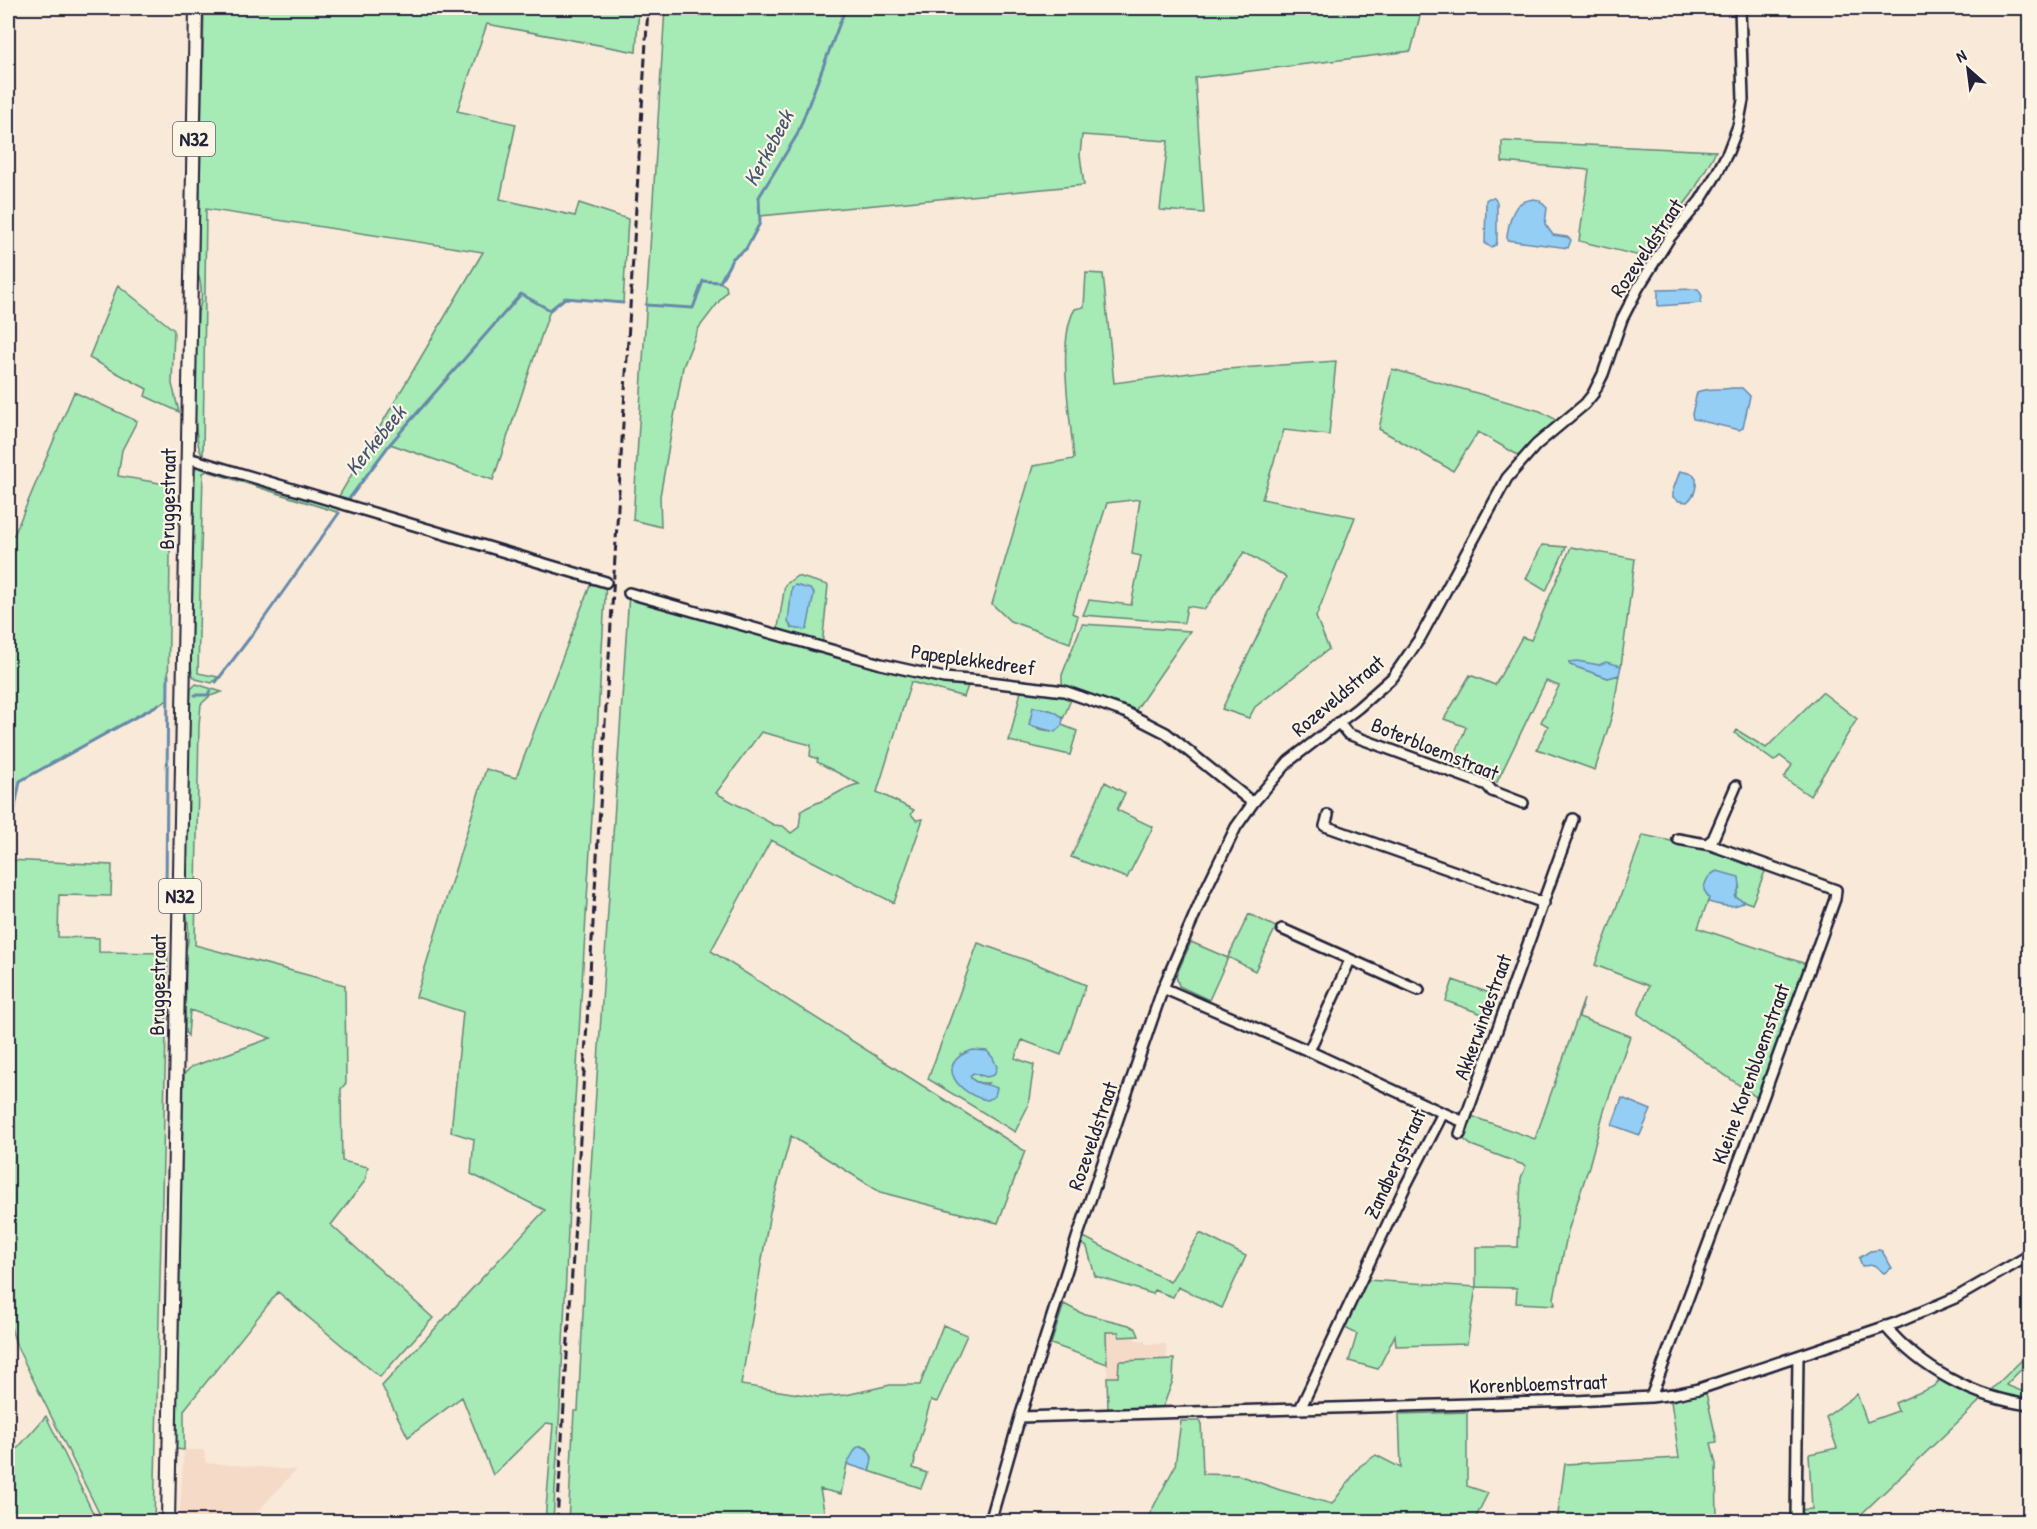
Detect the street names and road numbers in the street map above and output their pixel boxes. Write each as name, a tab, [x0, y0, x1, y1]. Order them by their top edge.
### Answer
road number: N32	[173, 122, 215, 156]
street label: Rozeveldstraat	[1603, 192, 1691, 303]
street label: Bruggestraat	[152, 447, 183, 550]
street label: Papeplekkedreef	[909, 636, 1037, 683]
street label: Rozeveldstraat	[1285, 648, 1391, 743]
street label: Boterbloemstraat	[1367, 710, 1504, 788]
road number: N32	[159, 879, 201, 913]
street label: Bruggestraat	[142, 933, 173, 1036]
street label: Akkerwindestraat	[1446, 949, 1519, 1084]
street label: Kleine Korenbloemstraat	[1704, 979, 1797, 1168]
street label: Rozeveldstraat	[1060, 1077, 1125, 1194]
street label: Zandbergstraat	[1356, 1103, 1433, 1223]
street label: Korenbloemstraat	[1469, 1367, 1608, 1400]

